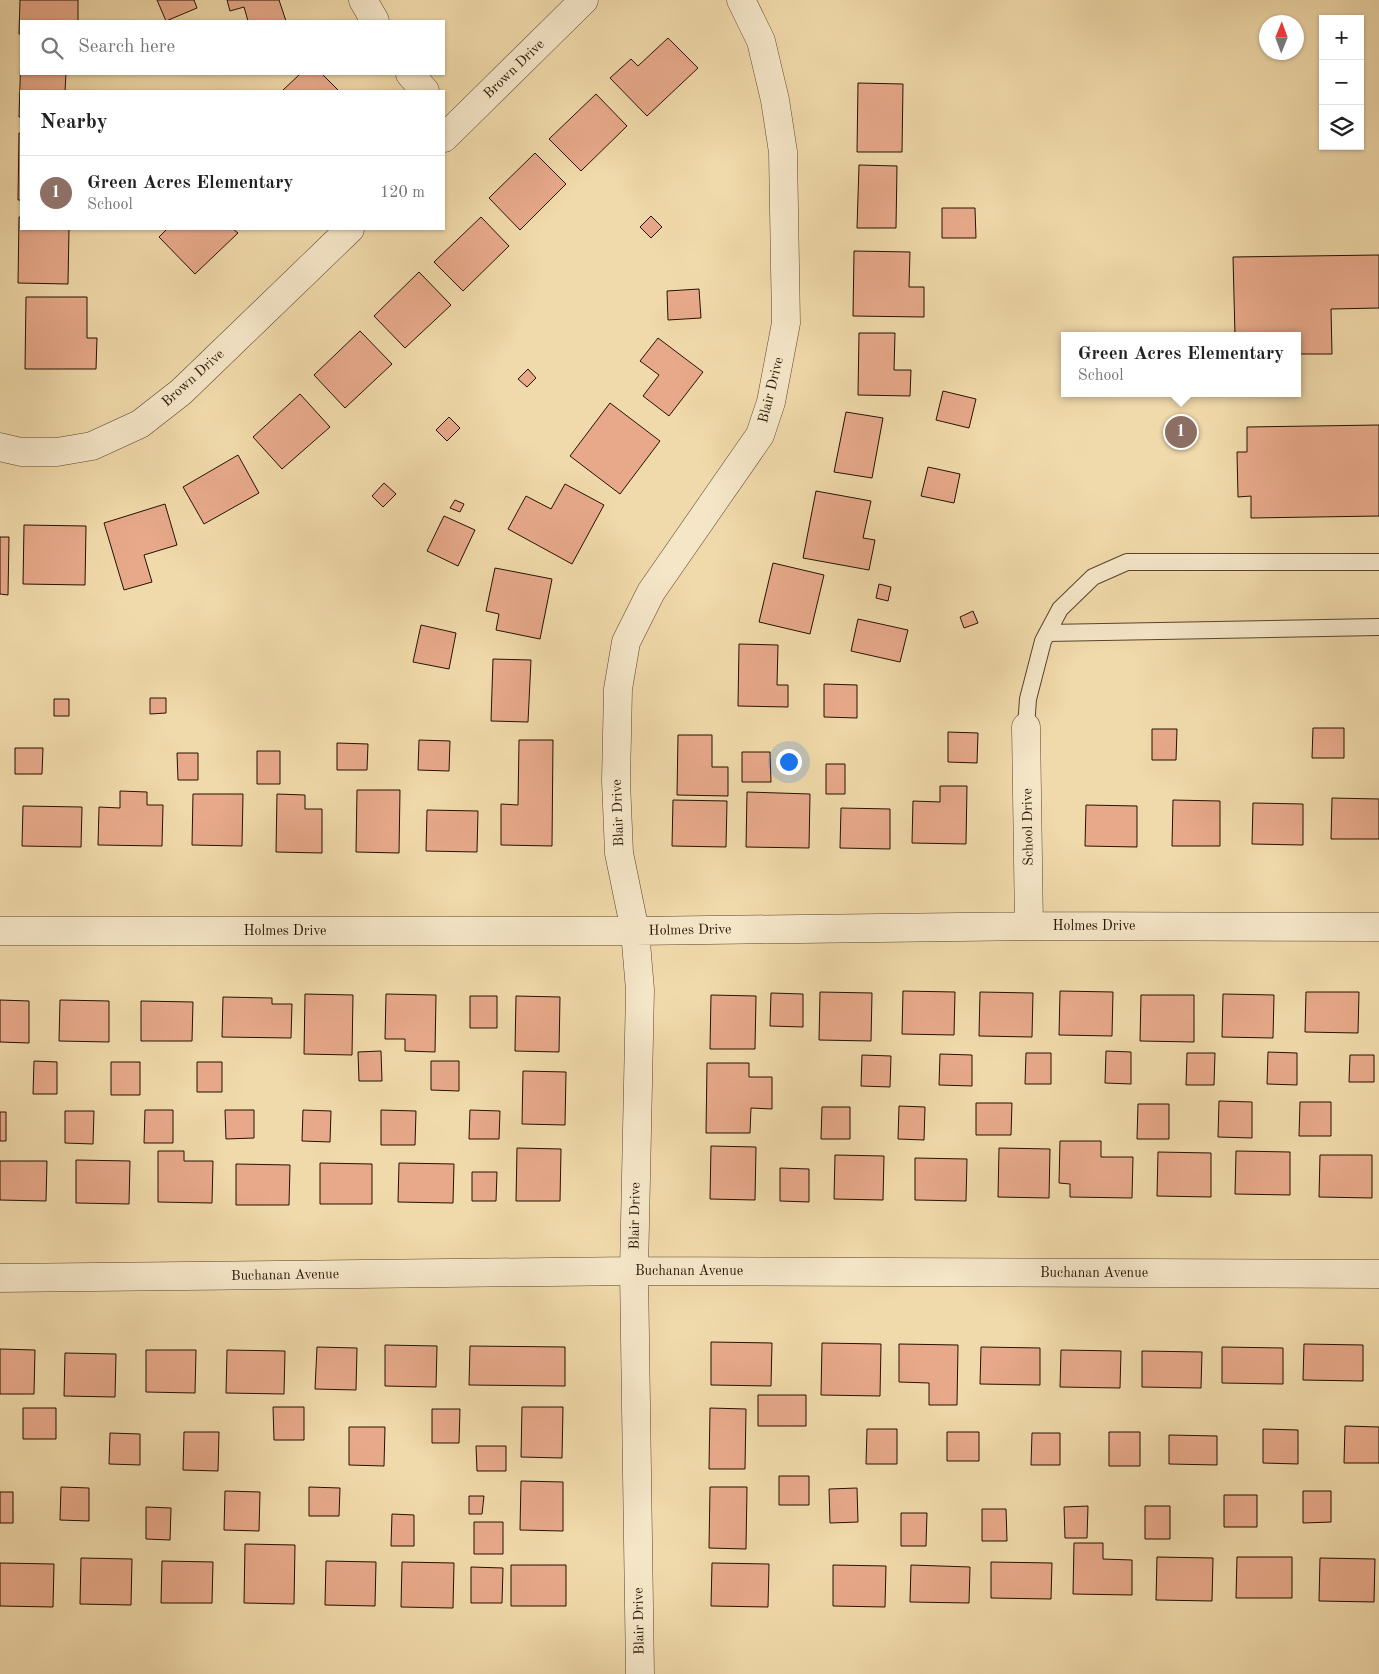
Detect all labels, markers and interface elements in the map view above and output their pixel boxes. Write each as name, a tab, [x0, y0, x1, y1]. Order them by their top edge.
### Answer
north arrow	[1259, 15, 1304, 60]
map controls	[1319, 15, 1364, 150]
button: +	[1319, 15, 1364, 60]
search box	[20, 20, 445, 75]
icon: search	[38, 34, 66, 62]
street label: Brown Drive	[481, 37, 547, 101]
text: Search here	[78, 38, 175, 57]
button: −	[1319, 60, 1364, 105]
button: layers	[1319, 105, 1364, 150]
text: Nearby	[40, 112, 108, 133]
text: Green Acres Elementary	[87, 174, 293, 193]
text: 1	[51, 185, 61, 201]
text: 120 m	[380, 185, 425, 201]
text: School	[87, 197, 133, 213]
popup	[1061, 332, 1301, 397]
text: Green Acres Elementary	[1078, 345, 1284, 364]
street label: Brown Drive	[159, 347, 227, 409]
street label: Blair Drive	[756, 356, 786, 424]
text: School	[1078, 368, 1124, 384]
pin: 1	[1165, 413, 1197, 451]
your location	[776, 749, 802, 775]
street label: Blair Drive	[610, 779, 626, 847]
street label: School Drive	[1020, 788, 1036, 866]
street label: Holmes Drive	[1053, 919, 1135, 933]
street label: Holmes Drive	[648, 922, 732, 938]
street label: Holmes Drive	[244, 924, 326, 938]
street label: Blair Drive	[627, 1182, 643, 1250]
street label: Buchanan Avenue	[635, 1264, 743, 1278]
street label: Buchanan Avenue	[1040, 1266, 1148, 1280]
street label: Buchanan Avenue	[231, 1267, 339, 1283]
street label: Blair Drive	[631, 1587, 647, 1655]

